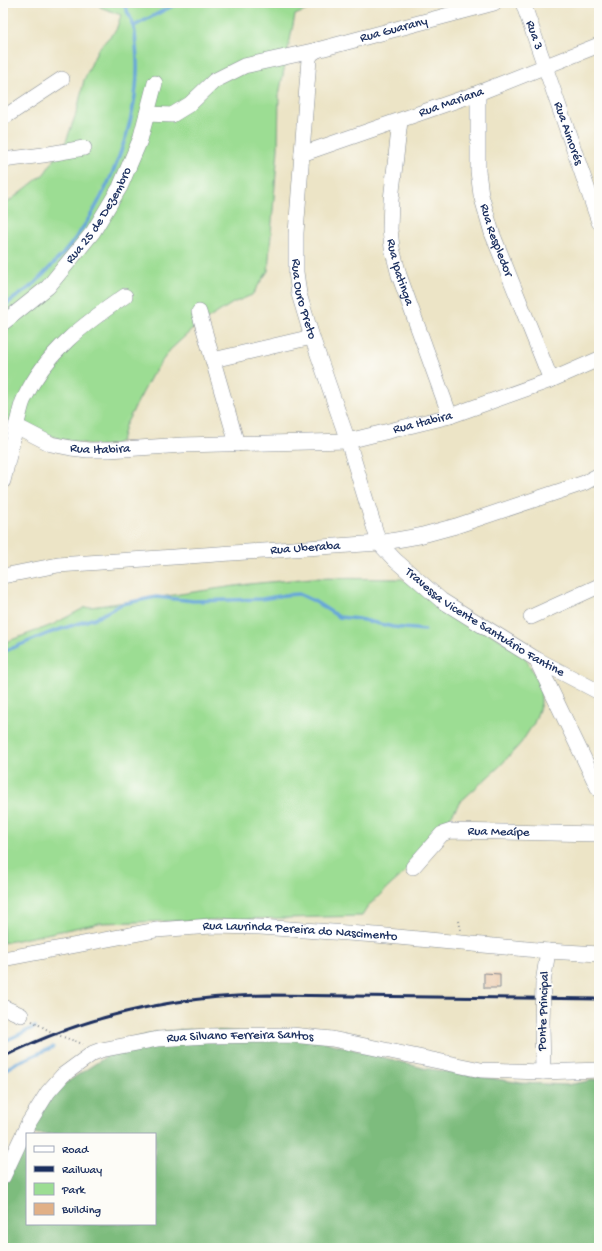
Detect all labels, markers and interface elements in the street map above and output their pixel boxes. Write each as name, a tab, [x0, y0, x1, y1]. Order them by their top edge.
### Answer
street label: Rua Guarany	[358, 13, 430, 46]
street label: Rua 3	[522, 18, 546, 52]
street label: Rua Mariana	[417, 84, 487, 120]
street label: Rua Aimorés	[550, 100, 587, 168]
street label: Rua 25 de Dezembro	[63, 165, 135, 267]
street label: Rua Respledor	[476, 202, 517, 280]
street label: Rua Ipatinga	[384, 238, 417, 308]
street label: Rua Ouro Preto	[289, 259, 320, 341]
street label: Rua Itabira	[392, 408, 455, 437]
street label: Rua Itabira	[69, 440, 132, 458]
street label: Rua Uberaba	[270, 538, 342, 558]
street label: Travessa Vicente Santuário Fantine	[401, 564, 567, 680]
street label: Rua Meaípe	[467, 824, 530, 840]
street label: Rua Laurinda Pereira do Nascimento	[202, 918, 398, 944]
street label: Ponte Principal	[535, 971, 553, 1052]
street label: Rua Silvano Ferreira Santos	[166, 1027, 316, 1046]
legend	[26, 1133, 156, 1225]
text: Road	[62, 1144, 89, 1158]
text: Railway	[62, 1164, 102, 1178]
text: Park	[61, 1184, 87, 1198]
text: Building	[61, 1204, 101, 1218]

